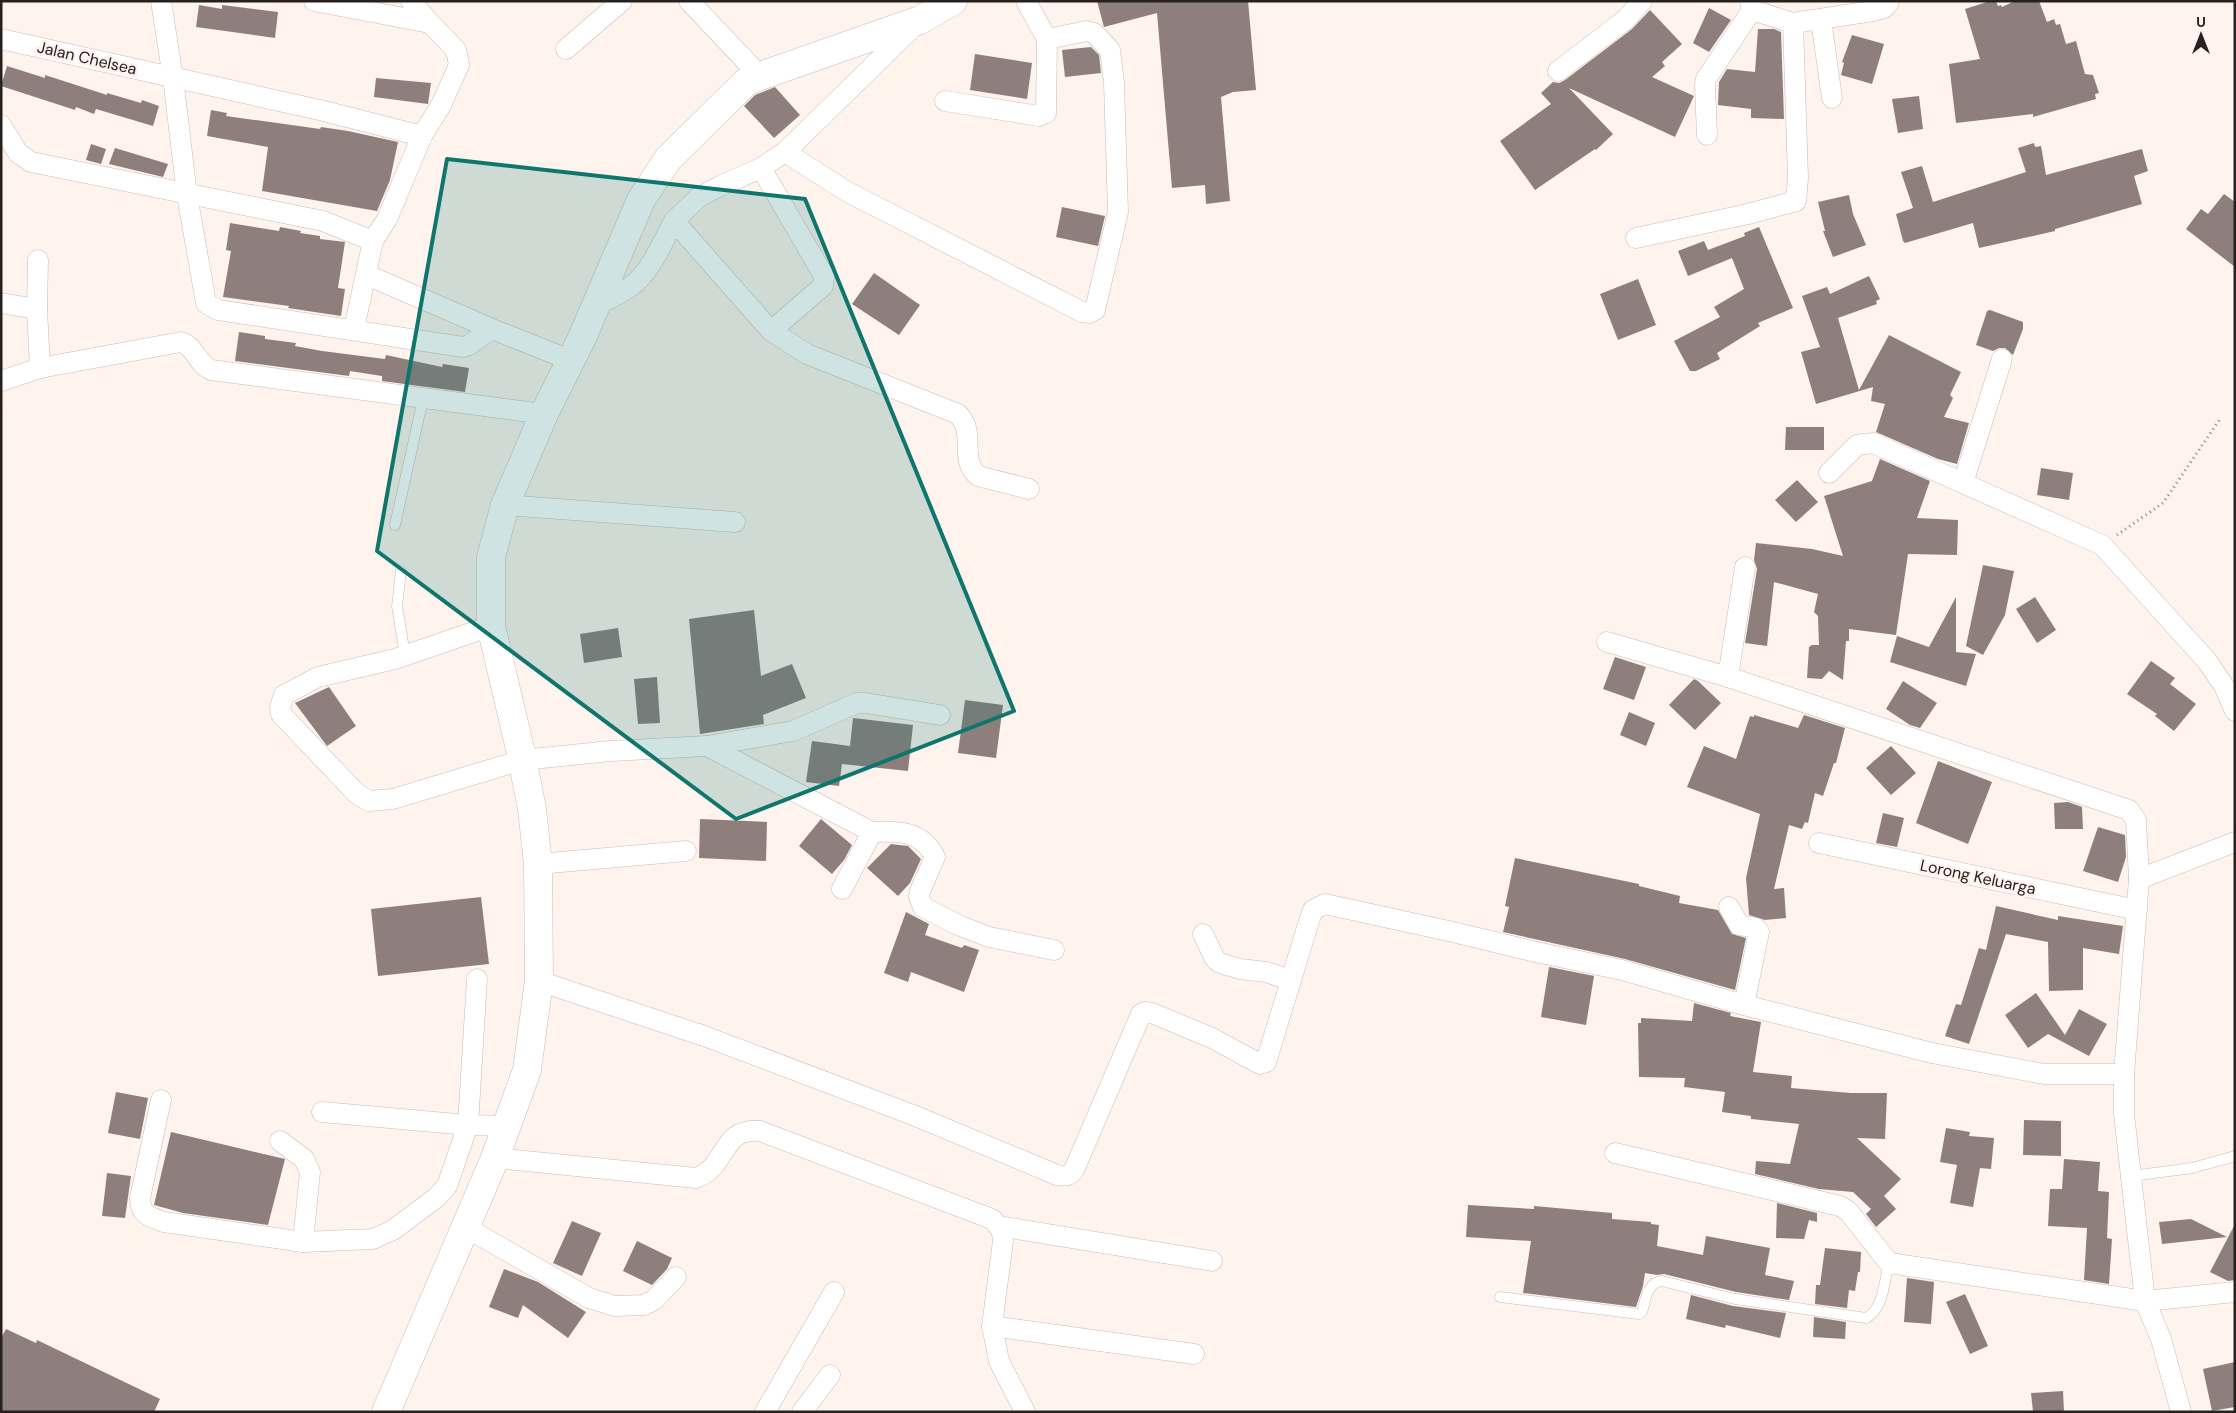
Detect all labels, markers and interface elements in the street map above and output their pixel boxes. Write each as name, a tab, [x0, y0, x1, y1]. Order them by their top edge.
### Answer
north arrow	[2176, 10, 2226, 60]
text: U	[2196, 13, 2206, 31]
street label: Jalan Chelsea	[35, 36, 139, 80]
street label: Lorong Keluarga	[1918, 854, 2038, 900]

